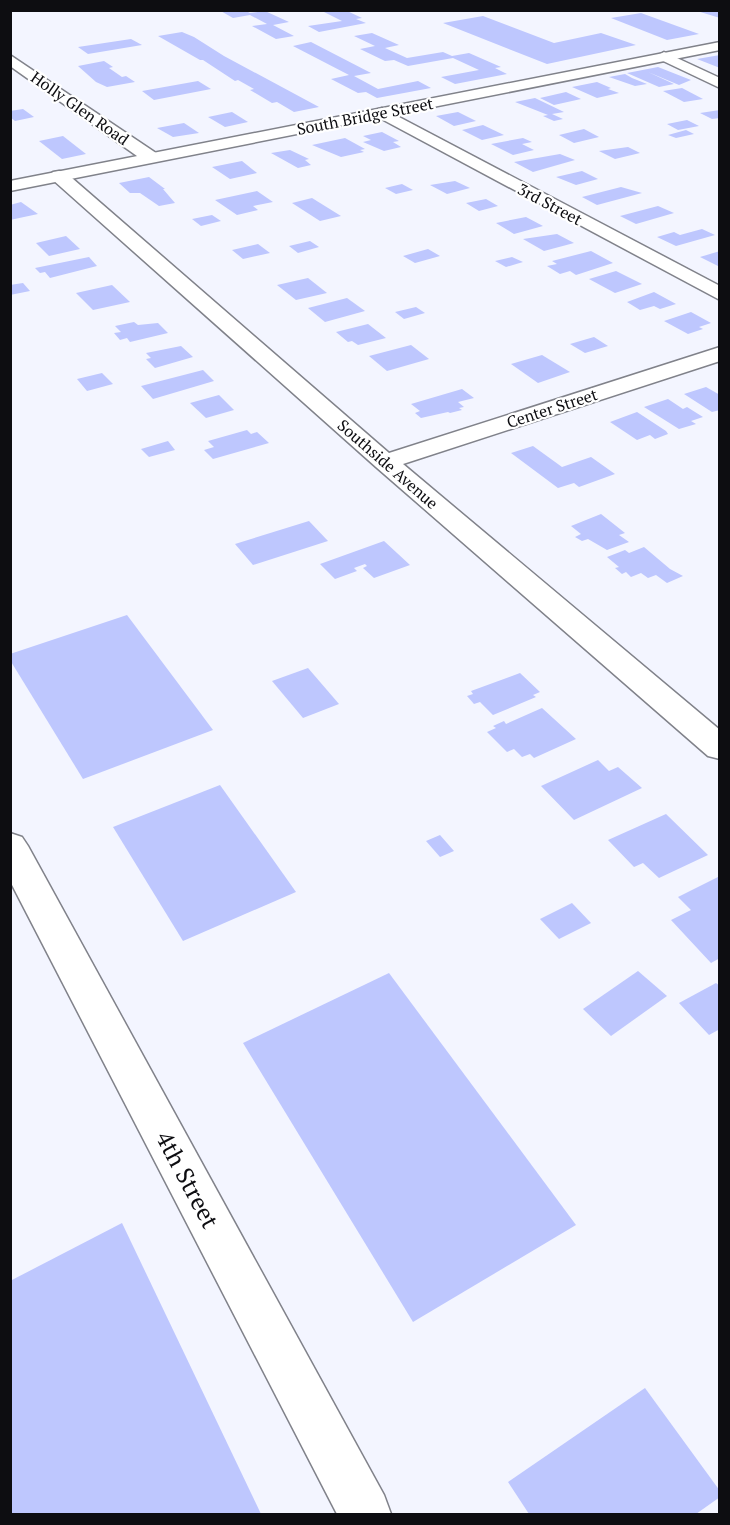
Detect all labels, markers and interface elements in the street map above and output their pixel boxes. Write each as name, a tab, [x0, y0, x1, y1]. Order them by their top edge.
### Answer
street label: Holly Glen Road	[27, 66, 134, 150]
street label: South Bridge Street	[295, 92, 435, 140]
street label: 3rd Street	[514, 178, 586, 230]
street label: Center Street	[504, 383, 600, 433]
street label: Southside Avenue	[333, 414, 443, 514]
street label: 4th Street	[149, 1125, 227, 1234]

